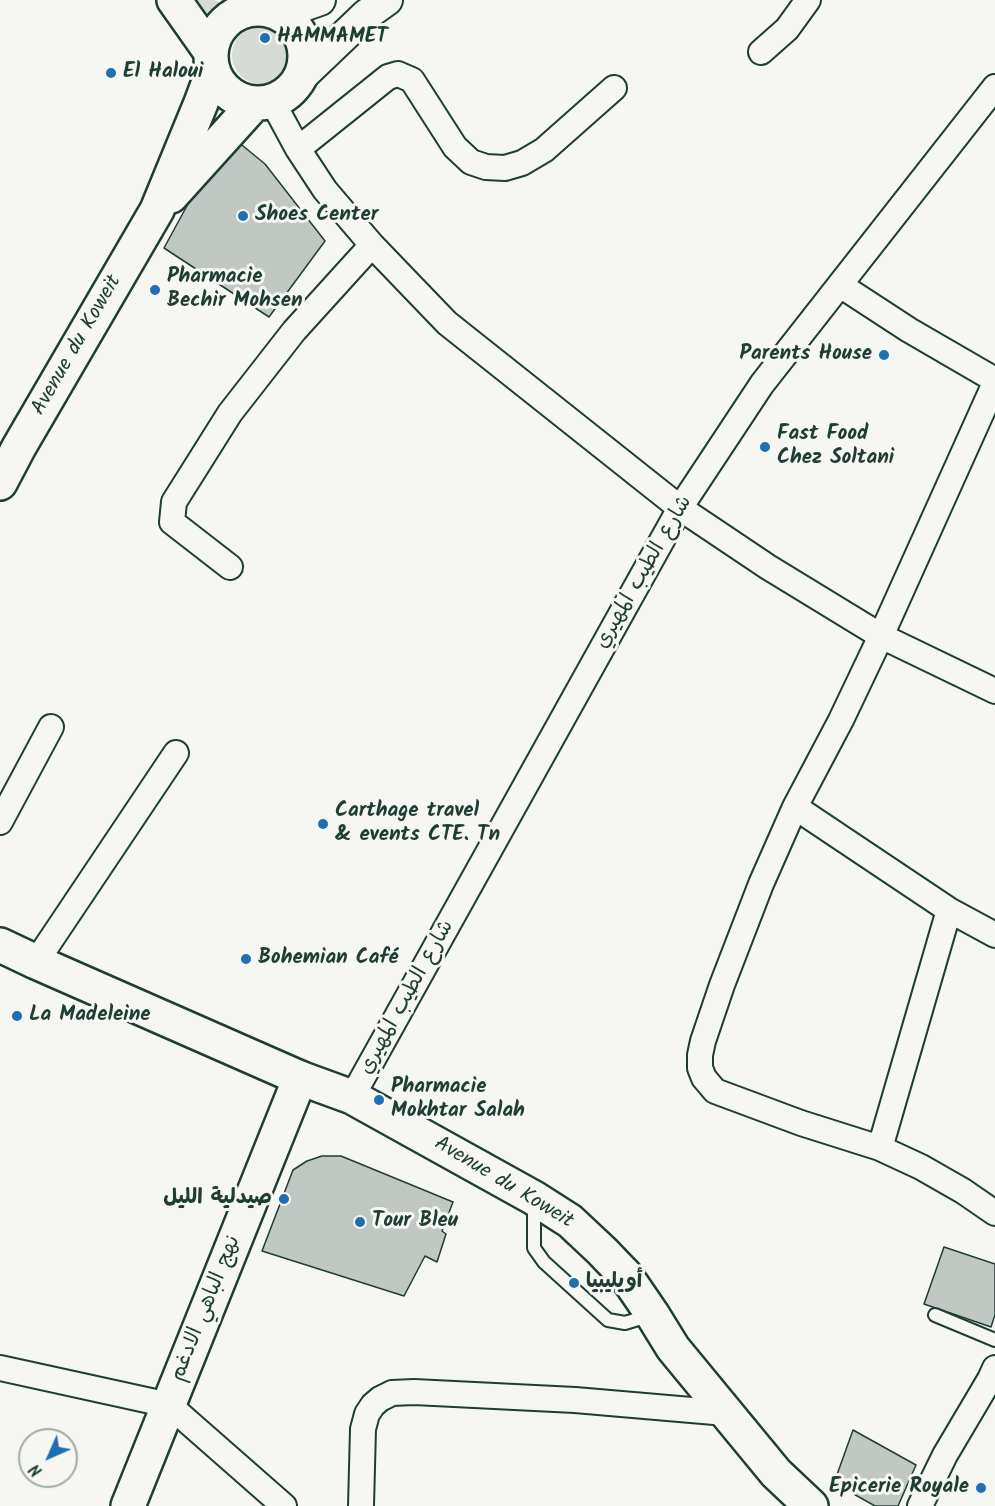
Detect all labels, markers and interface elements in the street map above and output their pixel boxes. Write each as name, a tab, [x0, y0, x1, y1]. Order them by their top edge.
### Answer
place label: HAMMAMET	[277, 25, 388, 51]
marker: HAMMAMET	[258, 31, 272, 45]
place label: El Haloui	[123, 60, 203, 86]
marker: El Haloui	[104, 66, 118, 80]
place label: Shoes Center	[255, 203, 378, 229]
marker: Shoes Center	[236, 209, 250, 223]
place label: Pharmacie Bechir Mohsen	[167, 265, 303, 315]
street label: Avenue du Koweit	[28, 271, 128, 421]
marker: Pharmacie Bechir Mohsen	[148, 283, 162, 297]
place label: Parents House	[739, 342, 872, 368]
marker: Parents House	[877, 348, 891, 362]
place label: Fast Food Chez Soltani	[777, 422, 894, 472]
marker: Fast Food Chez Soltani	[758, 440, 772, 454]
street label: شارع الطيب المهيري	[591, 492, 699, 654]
place label: Carthage travel & events CTE. Tn	[335, 799, 500, 849]
marker: Carthage travel & events CTE. Tn	[316, 817, 330, 831]
street label: شارع الطيب المهيري	[355, 916, 461, 1080]
place label: Bohemian Café	[258, 946, 398, 972]
marker: Bohemian Café	[239, 952, 253, 966]
place label: La Madeleine	[29, 1003, 151, 1029]
marker: La Madeleine	[10, 1009, 24, 1023]
place label: Pharmacie Mokhtar Salah	[391, 1075, 525, 1125]
marker: Pharmacie Mokhtar Salah	[372, 1093, 386, 1107]
street label: Avenue du Koweit	[429, 1133, 577, 1235]
place label: صيدلية الليل	[163, 1186, 272, 1212]
marker: صيدلية الليل	[277, 1192, 291, 1206]
place label: Tour Bleu	[372, 1209, 458, 1235]
marker: Tour Bleu	[353, 1215, 367, 1229]
street label: نهج الباهي الادغم	[166, 1233, 248, 1385]
place label: أويليبيا	[586, 1270, 642, 1296]
marker: أويليبيا	[567, 1276, 581, 1290]
north arrow	[18, 1428, 78, 1488]
text: N	[24, 1457, 49, 1482]
place label: Epicerie Royale	[829, 1475, 969, 1501]
marker: Epicerie Royale	[974, 1481, 988, 1495]

